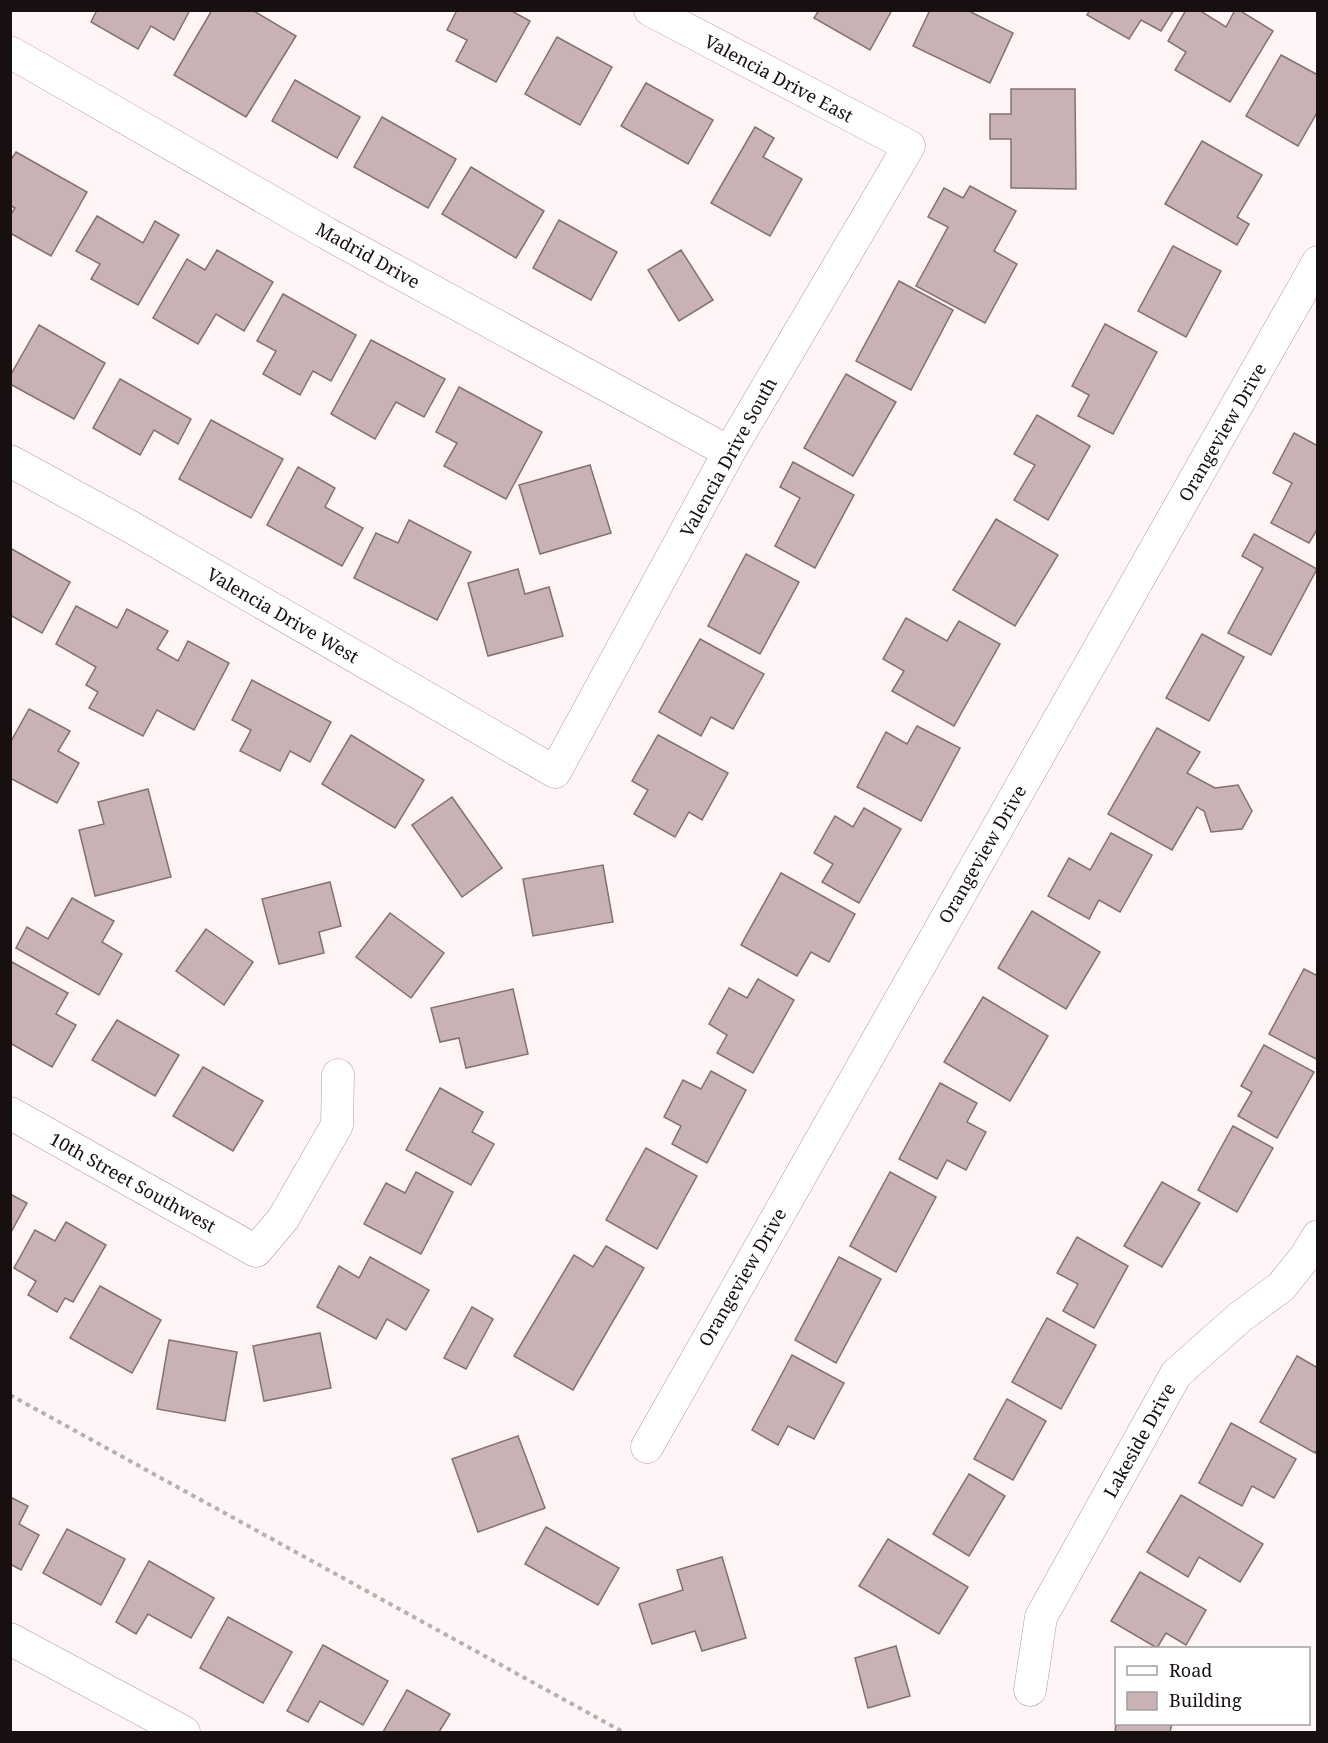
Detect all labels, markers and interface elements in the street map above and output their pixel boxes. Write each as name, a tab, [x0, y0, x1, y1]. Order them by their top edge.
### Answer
street label: Valencia Drive East	[700, 29, 858, 127]
street label: Madrid Drive	[312, 217, 424, 293]
street label: Orangeview Drive	[1173, 358, 1271, 506]
street label: Valencia Drive South	[674, 373, 782, 541]
street label: Valencia Drive West	[203, 562, 363, 668]
street label: Orangeview Drive	[933, 780, 1031, 928]
street label: 10th Street Southwest	[46, 1126, 220, 1238]
street label: Orangeview Drive	[693, 1203, 791, 1351]
street label: Lakeside Drive	[1098, 1378, 1180, 1502]
legend	[1115, 1647, 1310, 1725]
text: Road	[1169, 1658, 1212, 1682]
text: Building	[1169, 1688, 1242, 1712]

